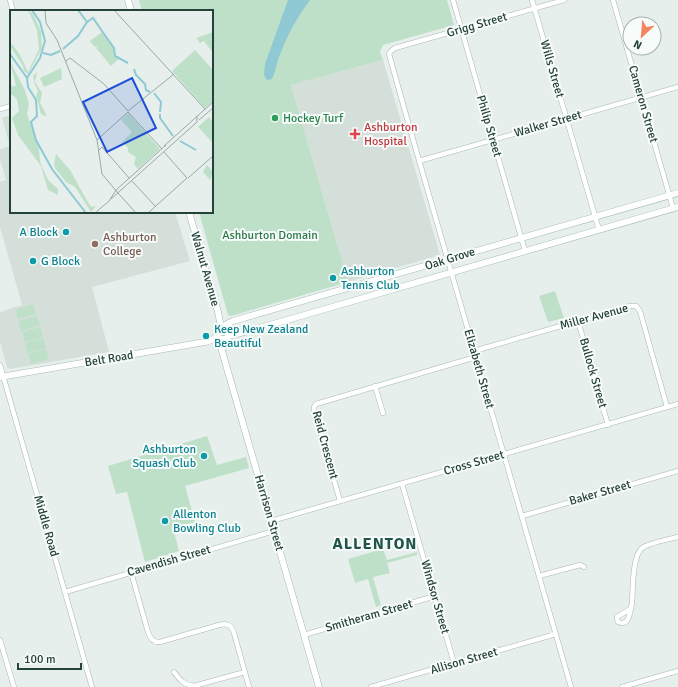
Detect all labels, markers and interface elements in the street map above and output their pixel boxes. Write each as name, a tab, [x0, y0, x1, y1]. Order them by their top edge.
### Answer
street label: Grigg Street	[445, 9, 509, 41]
inset map	[10, 10, 213, 213]
north arrow	[622, 16, 662, 56]
text: N	[632, 37, 644, 52]
street label: Wills Street	[537, 38, 567, 100]
street label: Cameron Street	[625, 64, 661, 144]
street label: Philip Street	[473, 93, 505, 159]
street label: Walker Street	[513, 107, 583, 141]
place label: Hockey Turf	[283, 111, 344, 126]
marker: Hockey Turf	[270, 113, 280, 123]
place label: Ashburton Hospital	[364, 120, 418, 149]
marker: Ashburton Hospital	[349, 128, 361, 140]
place label: A Block	[19, 225, 58, 240]
marker: A Block	[61, 227, 71, 237]
park label: Ashburton Domain	[222, 228, 318, 243]
place label: Ashburton College	[103, 230, 157, 259]
street label: Walnut Avenue	[187, 230, 223, 308]
marker: Ashburton College	[90, 239, 100, 249]
street label: Oak Grove	[423, 244, 477, 274]
place label: G Block	[41, 254, 80, 269]
marker: G Block	[28, 256, 38, 266]
place label: Ashburton Tennis Club	[341, 264, 400, 293]
marker: Ashburton Tennis Club	[328, 273, 338, 283]
street label: Miller Avenue	[558, 301, 630, 333]
place label: Keep New Zealand Beautiful	[214, 322, 308, 351]
street label: Elizabeth Street	[460, 328, 498, 410]
marker: Keep New Zealand Beautiful	[201, 331, 211, 341]
street label: Bullock Street	[576, 336, 610, 410]
street label: Belt Road	[84, 348, 134, 370]
street label: Reid Crescent	[309, 409, 341, 481]
place label: Ashburton Squash Club	[132, 442, 196, 471]
street label: Cross Street	[442, 447, 506, 479]
marker: Ashburton Squash Club	[199, 451, 209, 461]
street label: Harrison Street	[251, 473, 287, 553]
street label: Baker Street	[567, 477, 633, 509]
street label: Middle Road	[30, 493, 62, 559]
place label: Allenton Bowling Club	[173, 507, 241, 536]
marker: Allenton Bowling Club	[160, 516, 170, 526]
district label: ALLENTON	[333, 534, 417, 554]
street label: Cavendish Street	[126, 542, 212, 580]
street label: Windsor Street	[417, 558, 453, 636]
street label: Smitheram Street	[324, 596, 414, 636]
street label: Allison Street	[429, 644, 499, 678]
scale bar	[18, 645, 81, 671]
text: 100 m	[24, 652, 56, 667]

